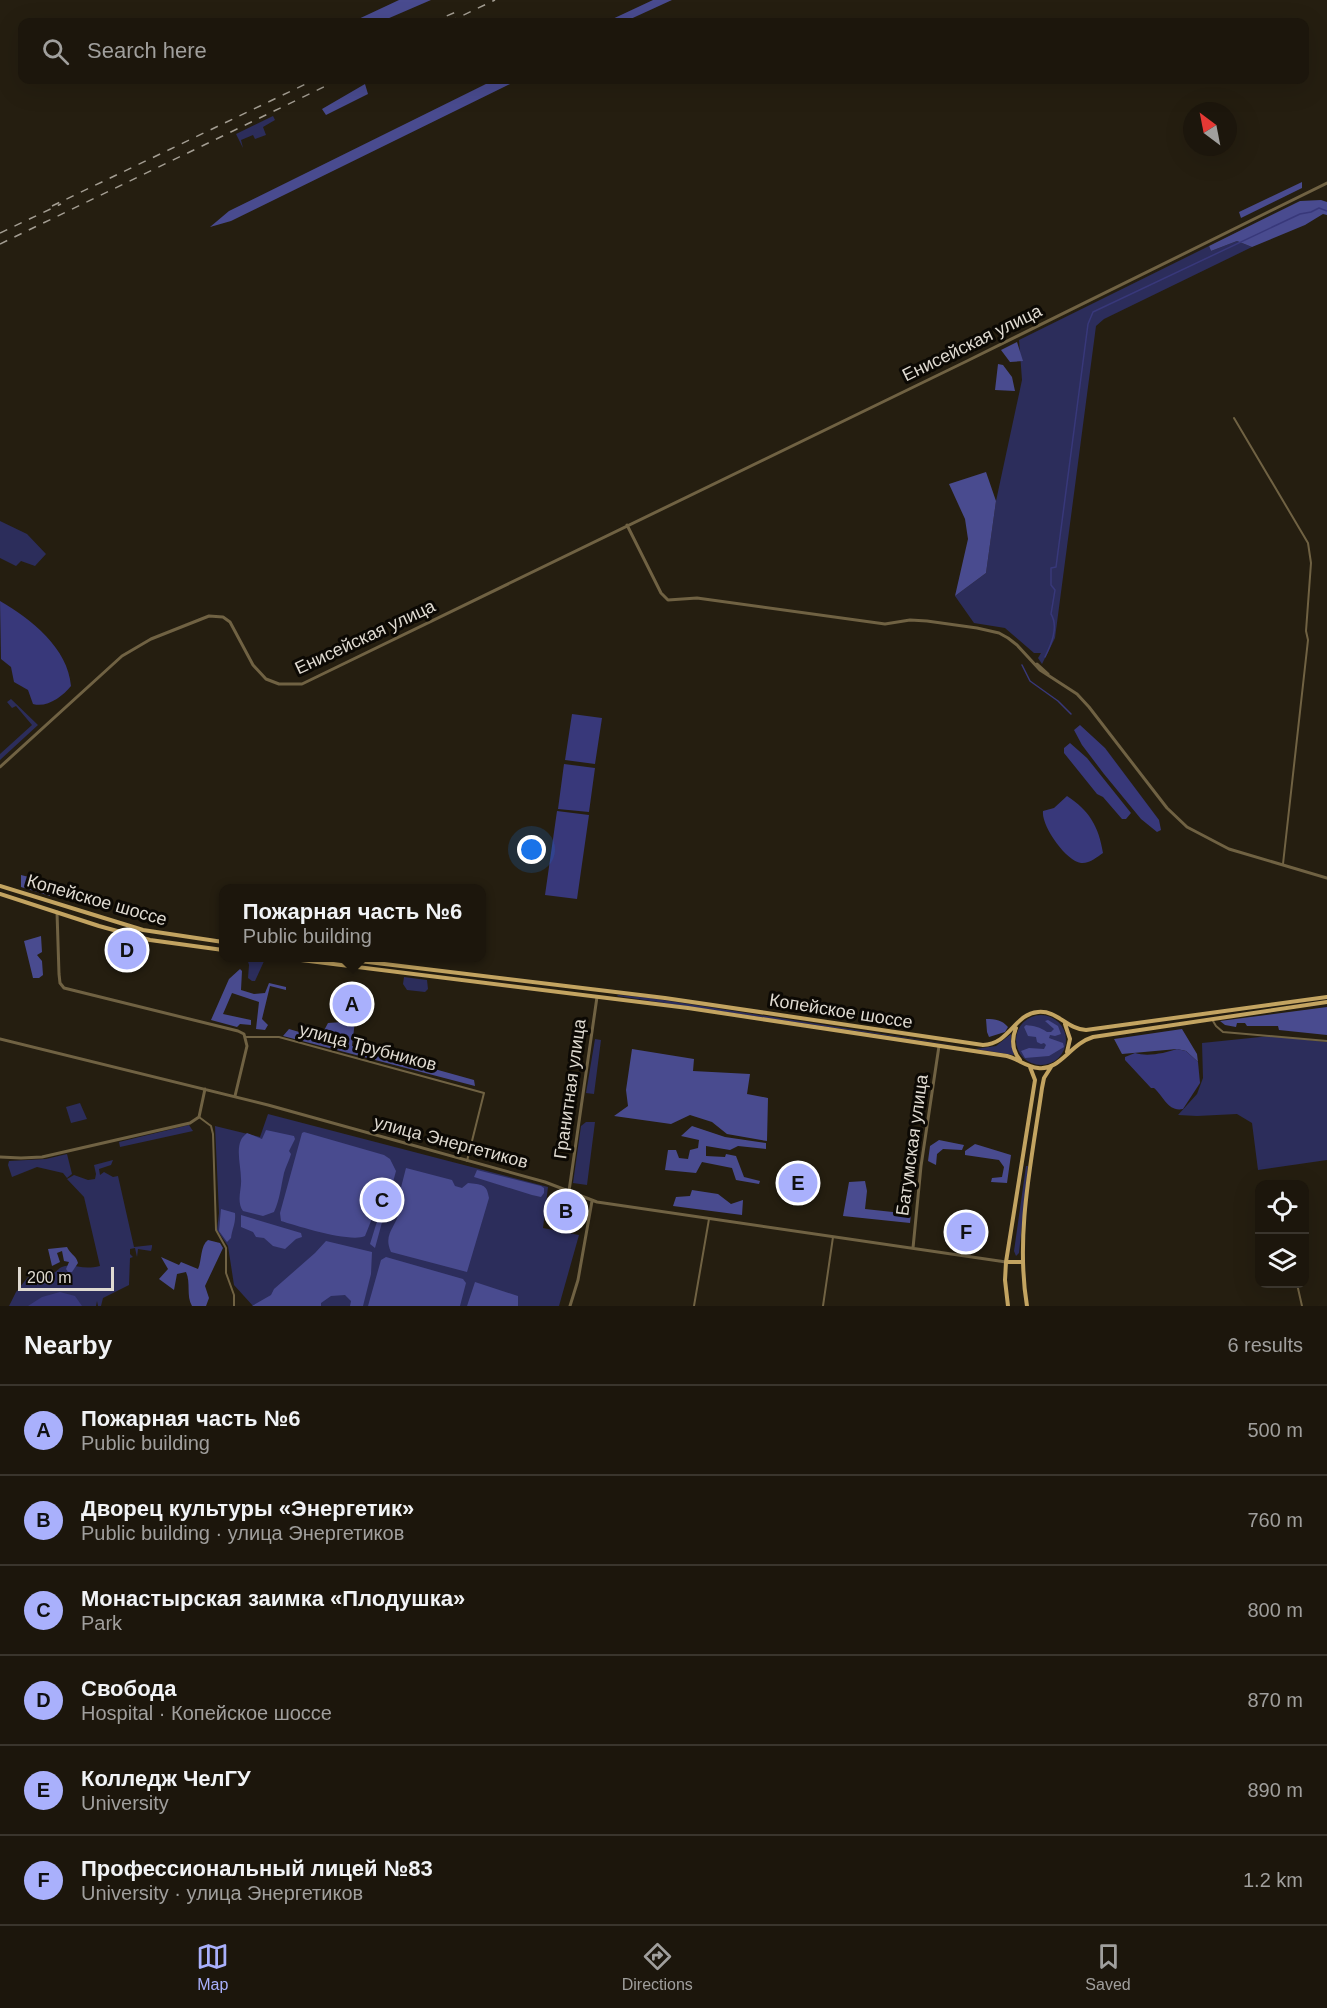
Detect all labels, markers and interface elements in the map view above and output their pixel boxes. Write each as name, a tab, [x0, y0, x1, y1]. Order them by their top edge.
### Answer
search box	[18, 18, 1309, 84]
icon: search	[39, 35, 72, 68]
text: Search here	[87, 38, 207, 63]
north arrow	[1183, 102, 1237, 156]
street label: Енисейская улица	[899, 300, 1046, 385]
street label: Енисейская улица	[292, 595, 439, 678]
your location	[517, 835, 546, 864]
street label: Копейское шоссе	[25, 870, 169, 930]
popup	[219, 884, 486, 962]
text: Пожарная часть №6	[243, 899, 462, 924]
text: Public building	[243, 925, 372, 947]
pin: D	[108, 928, 146, 972]
pin: A	[332, 982, 372, 1026]
street label: Копейское шоссе	[768, 990, 914, 1032]
street label: Гранитная улица	[550, 1017, 590, 1160]
street label: улица Трубников	[297, 1019, 439, 1075]
street label: Батумская улица	[892, 1072, 932, 1217]
street label: улица Энергетиков	[372, 1112, 530, 1172]
pin: E	[778, 1160, 818, 1206]
pin: C	[362, 1178, 401, 1222]
map controls	[1255, 1180, 1309, 1288]
button: locate	[1255, 1180, 1309, 1234]
pin: B	[546, 1188, 586, 1234]
pin: F	[946, 1210, 986, 1254]
button: layers	[1255, 1234, 1309, 1288]
scale bar	[18, 1264, 114, 1292]
text: 200 m	[27, 1269, 71, 1286]
text: Nearby	[24, 1330, 112, 1360]
text: 6 results	[1227, 1334, 1303, 1356]
text: Пожарная часть №6	[81, 1406, 300, 1431]
text: A	[36, 1419, 51, 1441]
text: 500 m	[1247, 1419, 1303, 1441]
text: Public building	[81, 1432, 210, 1454]
text: Дворец культуры «Энергетик»	[81, 1496, 414, 1521]
text: B	[36, 1509, 51, 1531]
text: 760 m	[1247, 1509, 1303, 1531]
text: Public building · улица Энергетиков	[81, 1522, 404, 1544]
text: Монастырская заимка «Плодушка»	[81, 1586, 465, 1611]
text: C	[36, 1599, 51, 1621]
text: 800 m	[1247, 1599, 1303, 1621]
text: Park	[81, 1612, 122, 1634]
text: Свобода	[81, 1676, 177, 1701]
text: D	[36, 1689, 51, 1711]
text: 870 m	[1247, 1689, 1303, 1711]
text: Hospital · Копейское шоссе	[81, 1702, 332, 1724]
text: Колледж ЧелГУ	[81, 1766, 251, 1791]
text: E	[37, 1779, 50, 1801]
text: 890 m	[1247, 1779, 1303, 1801]
text: University	[81, 1792, 169, 1814]
text: Профессиональный лицей №83	[81, 1856, 433, 1881]
text: F	[37, 1869, 50, 1891]
text: 1.2 km	[1243, 1869, 1303, 1891]
text: University · улица Энергетиков	[81, 1882, 363, 1904]
tab: Map	[196, 1940, 229, 1994]
tab: Directions	[622, 1940, 693, 1994]
tab: Saved	[1085, 1940, 1131, 1994]

